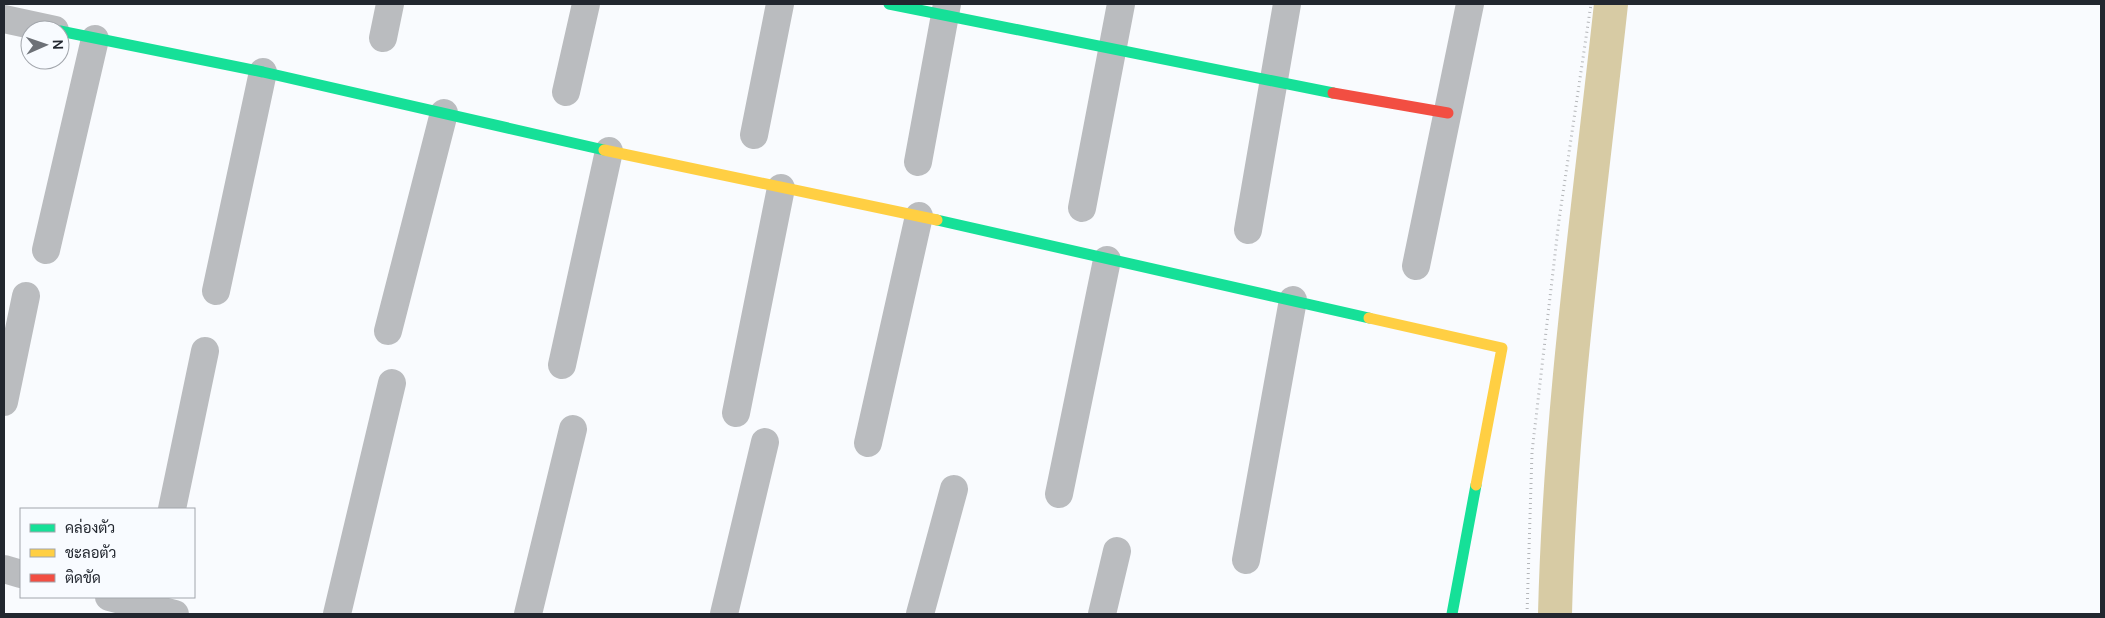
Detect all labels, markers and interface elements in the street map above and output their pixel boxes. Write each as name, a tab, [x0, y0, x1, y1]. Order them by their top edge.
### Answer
north arrow	[20, 20, 70, 70]
text: N	[49, 39, 68, 50]
legend	[20, 508, 195, 598]
text: คล่องตัว	[65, 517, 115, 538]
text: ชะลอตัว	[65, 542, 116, 563]
text: ติดขัด	[65, 567, 101, 588]

